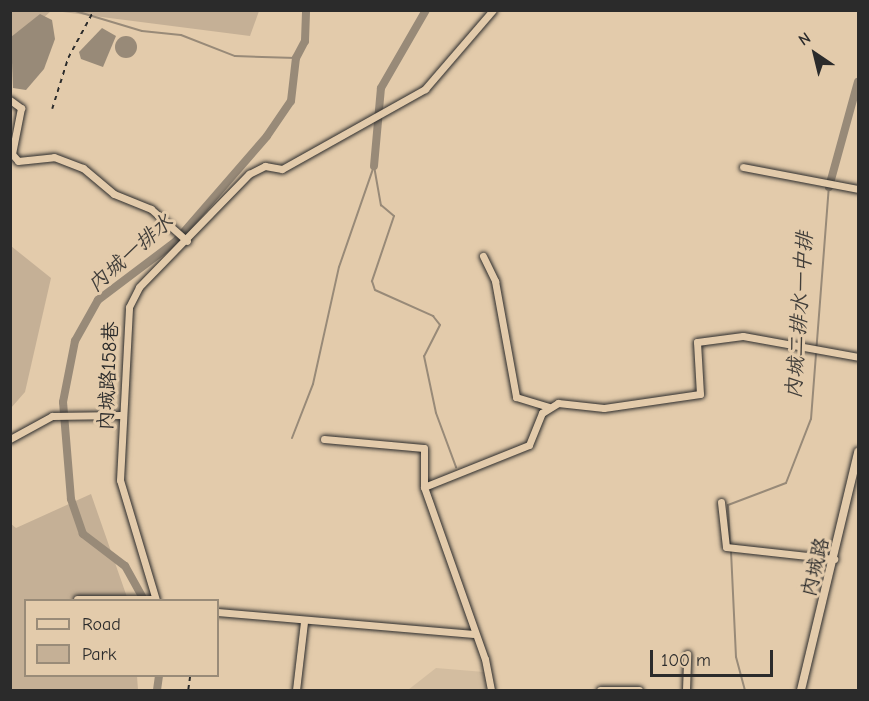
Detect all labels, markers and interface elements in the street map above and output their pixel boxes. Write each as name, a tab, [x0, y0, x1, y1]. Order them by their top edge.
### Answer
north arrow	[785, 24, 845, 84]
text: N	[795, 29, 814, 50]
water label: 內城一排水	[82, 209, 178, 297]
water label: 內城二排水一中排	[781, 230, 817, 400]
street label: 內城路158巷	[93, 321, 123, 431]
street label: 內城路	[796, 535, 834, 599]
legend	[24, 599, 219, 677]
text: Road	[82, 614, 121, 635]
scale bar	[653, 638, 776, 676]
text: Park	[82, 644, 116, 665]
text: 100 m	[661, 650, 711, 671]

